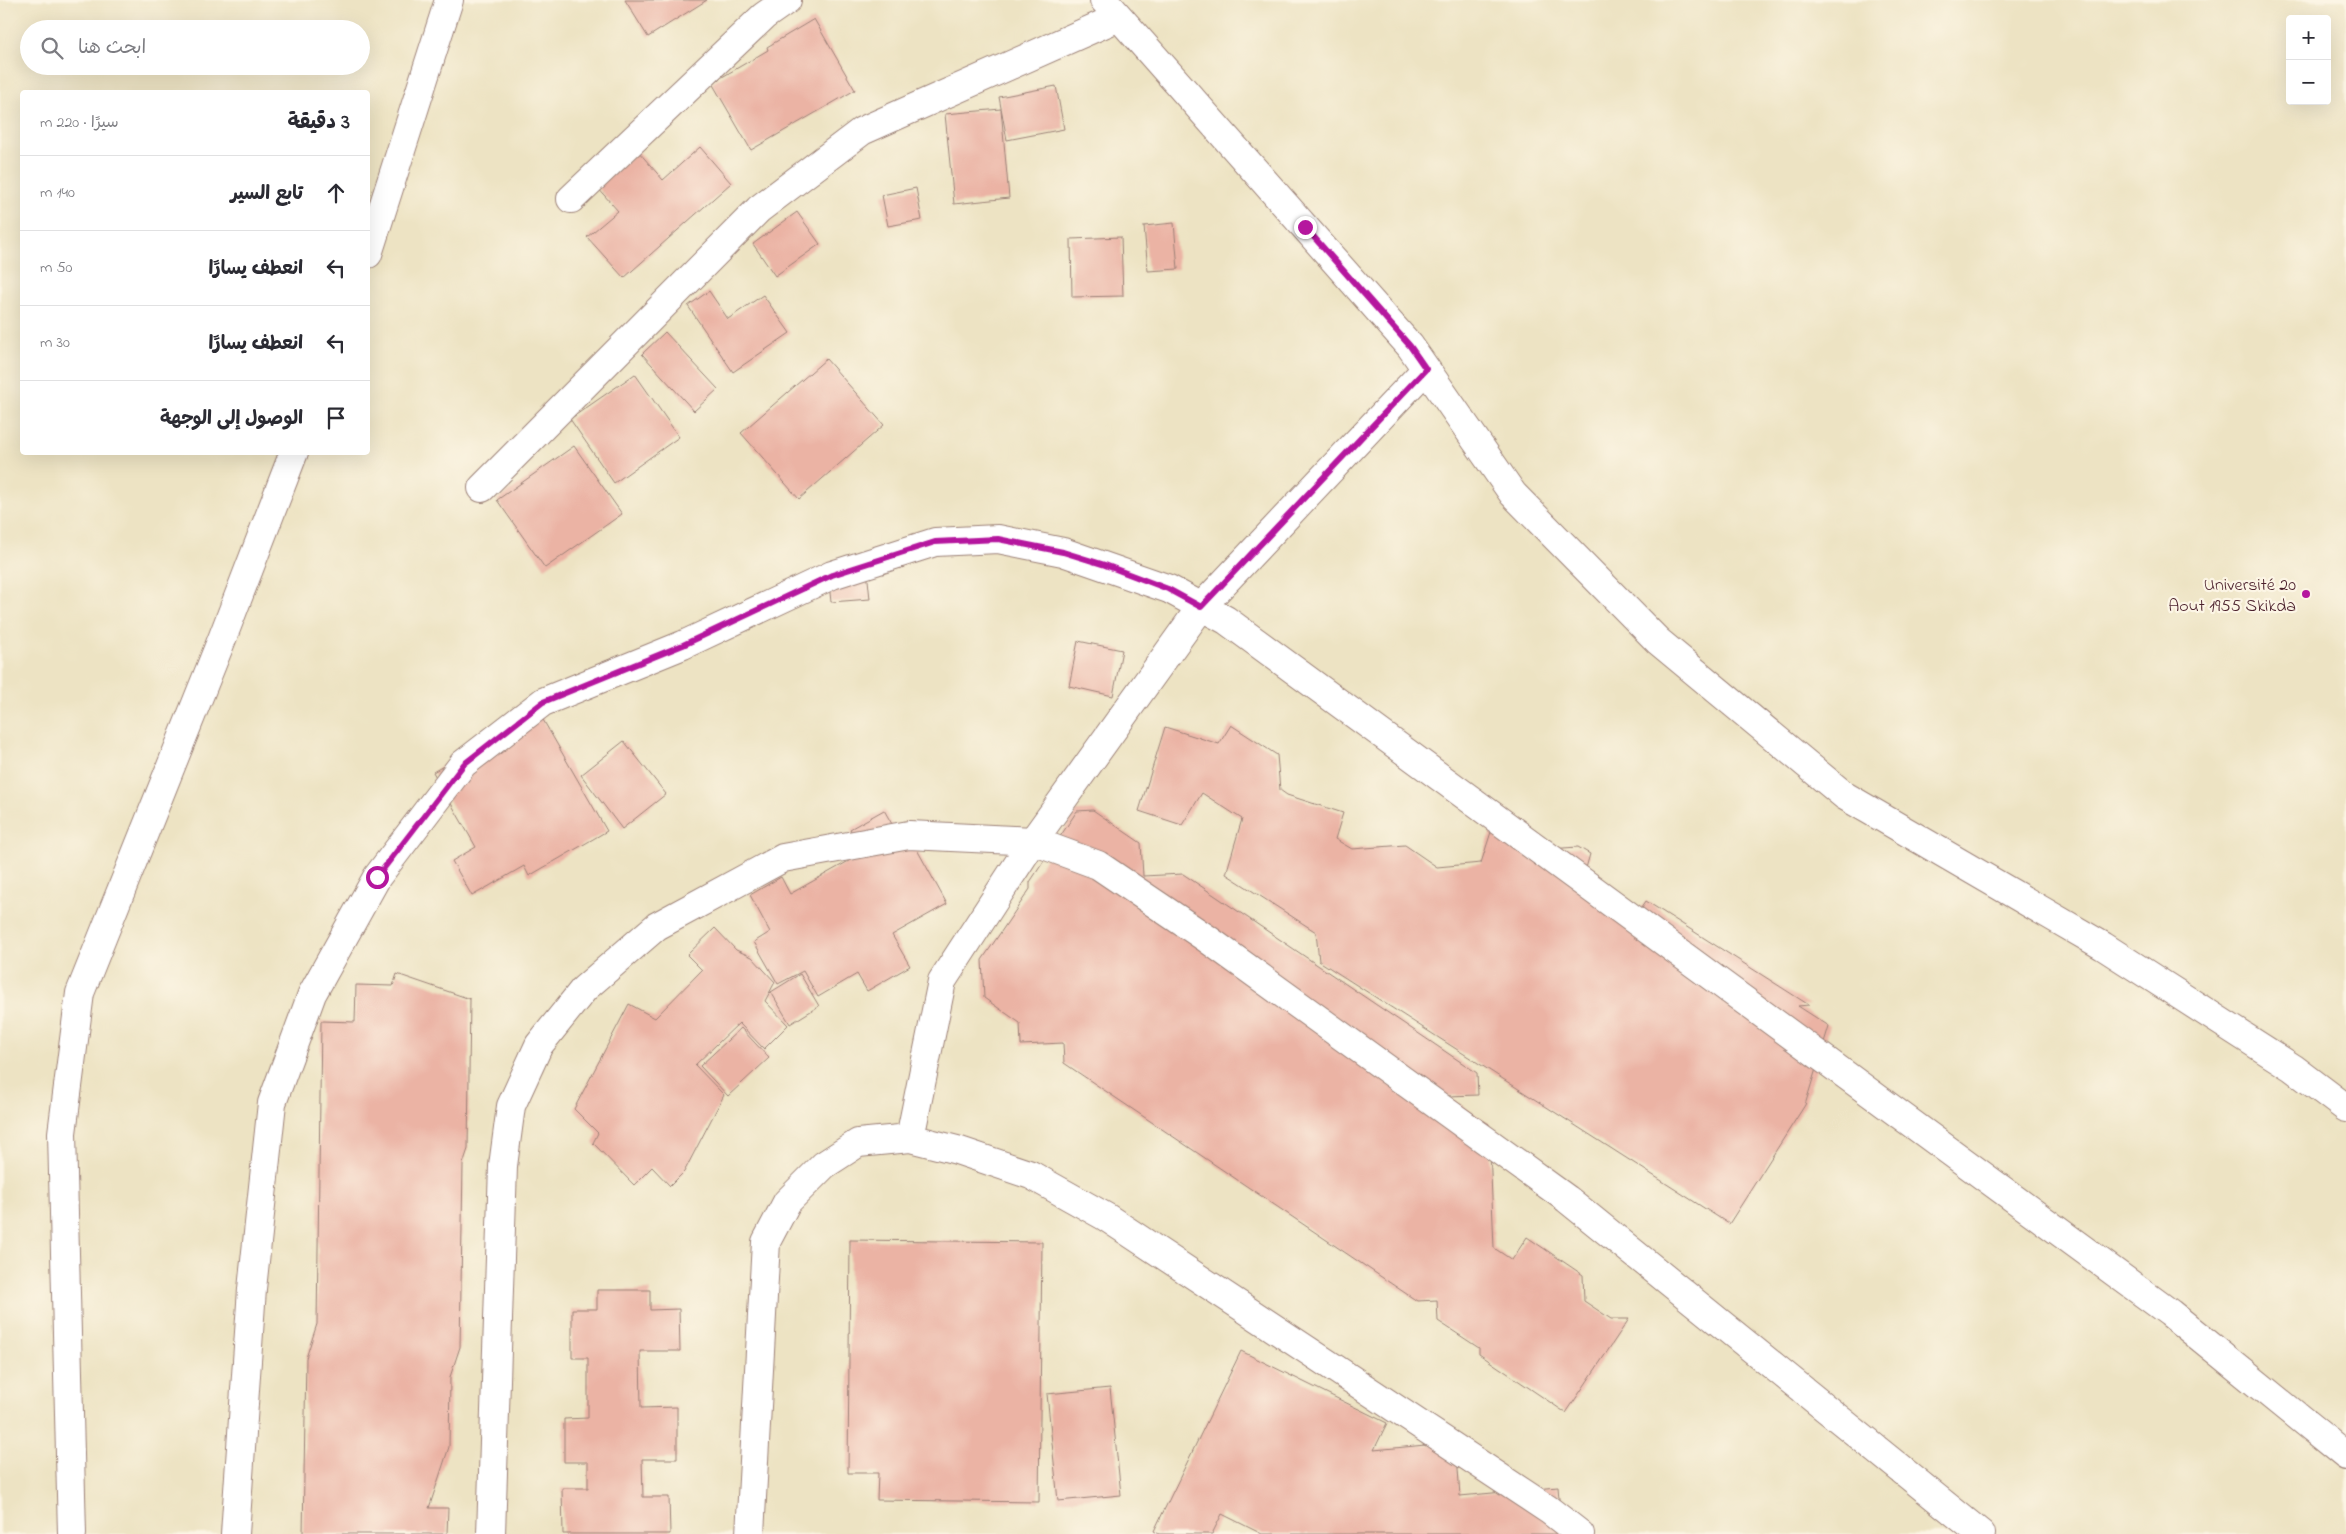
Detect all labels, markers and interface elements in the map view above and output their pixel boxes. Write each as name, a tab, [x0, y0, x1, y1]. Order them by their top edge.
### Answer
map controls	[2286, 15, 2331, 105]
button: +	[2286, 15, 2331, 60]
search box	[20, 20, 370, 75]
icon: search	[38, 34, 66, 62]
text: ابحث هنا	[78, 35, 146, 62]
button: −	[2286, 60, 2331, 105]
text: 3 دقيقة	[288, 108, 350, 138]
text: سيرًا · 220 m	[40, 111, 119, 135]
icon: ahead	[322, 179, 350, 207]
text: 140 m	[40, 181, 75, 205]
text: تابع السير	[231, 181, 303, 208]
route end	[1294, 216, 1317, 239]
icon: left	[322, 254, 350, 282]
text: 50 m	[40, 256, 73, 280]
text: انعطف يسارًا	[208, 256, 303, 283]
icon: left	[322, 329, 350, 357]
text: 30 m	[40, 331, 70, 355]
text: انعطف يسارًا	[208, 331, 303, 358]
icon: arrive	[322, 404, 350, 432]
text: الوصول إلى الوجهة	[160, 406, 303, 433]
place label: Université 20 Aout 1955 Skikda	[2168, 573, 2296, 620]
marker: Université 20 Aout 1955 Skikda	[2300, 588, 2312, 600]
route start	[366, 866, 389, 889]

